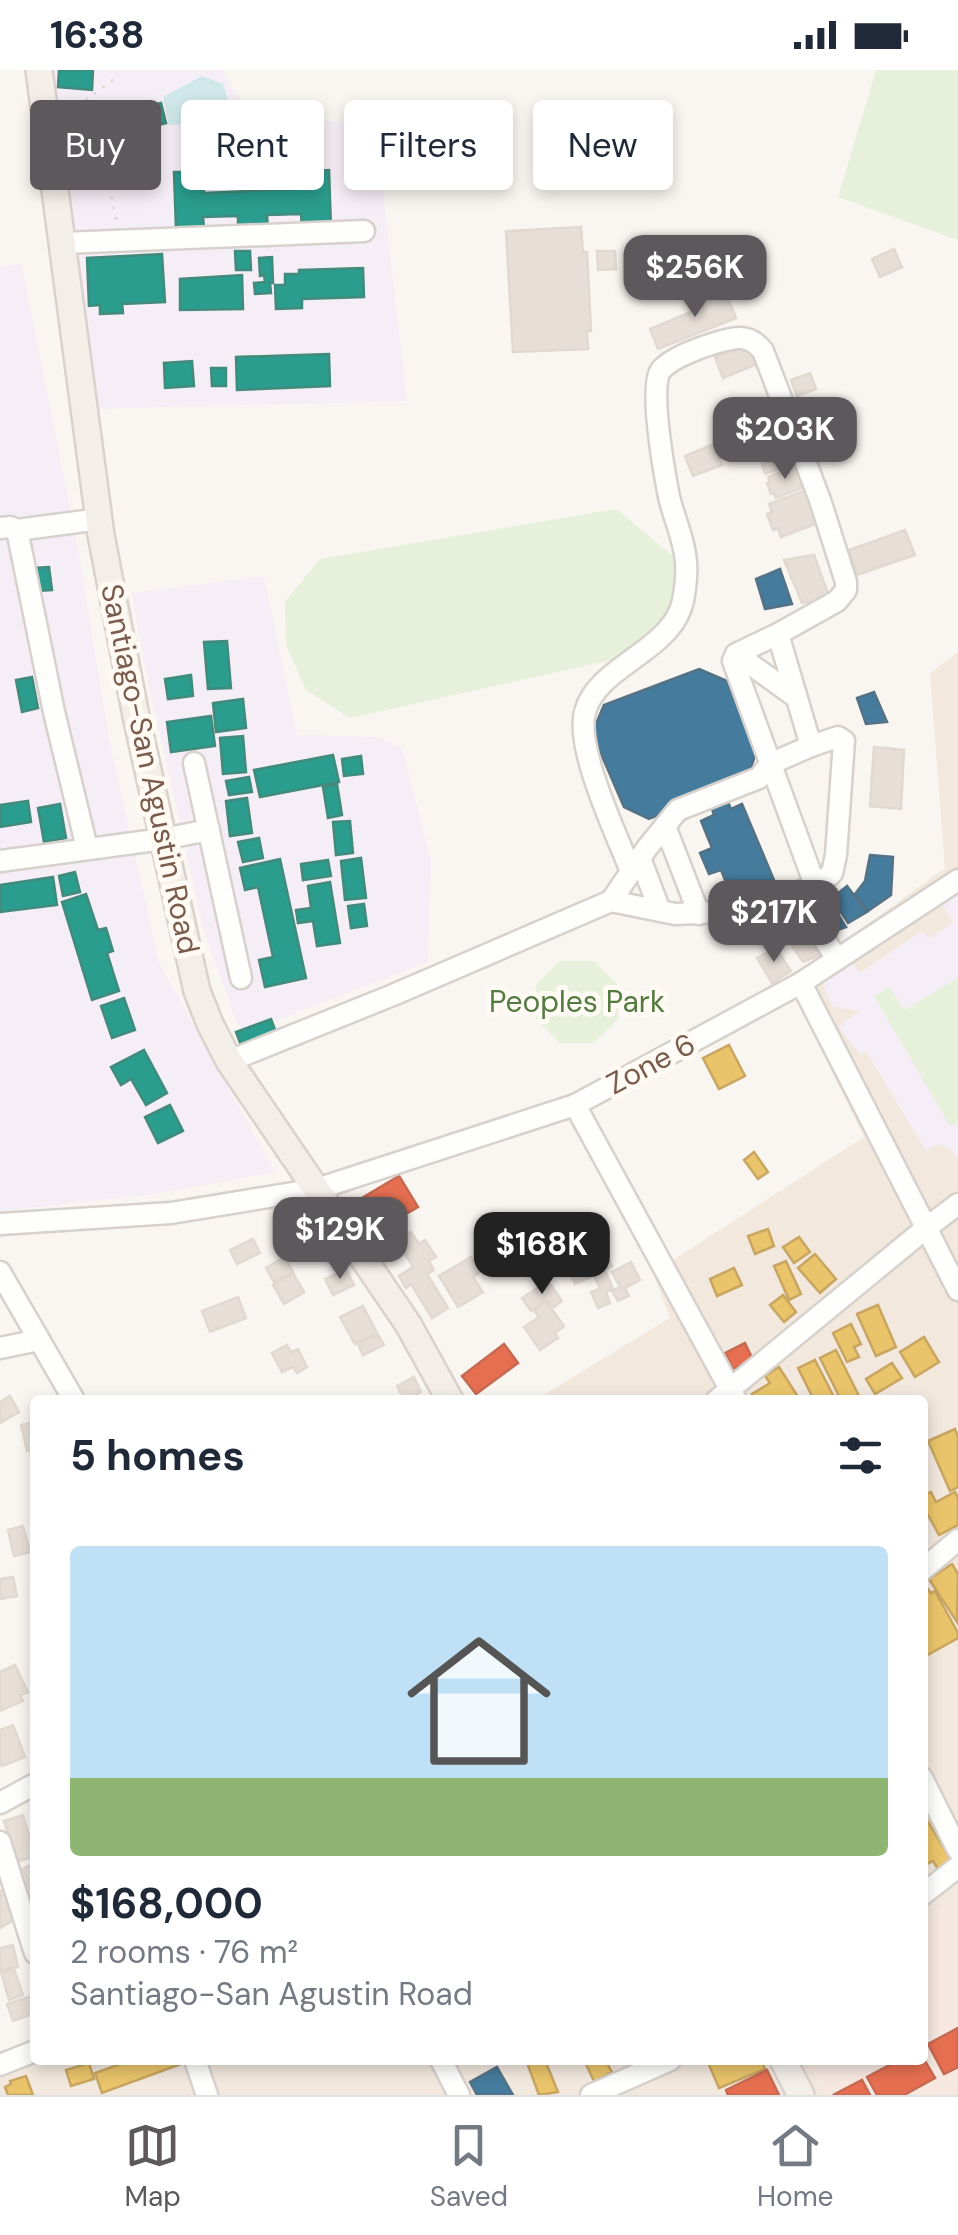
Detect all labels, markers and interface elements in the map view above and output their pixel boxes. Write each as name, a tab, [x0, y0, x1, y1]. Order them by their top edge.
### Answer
text: 16:38	[50, 10, 145, 60]
chip: Buy	[30, 100, 161, 190]
chip: Rent	[181, 100, 324, 190]
chip: Filters	[344, 100, 513, 190]
chip: New	[533, 100, 673, 190]
pin: $256K	[625, 235, 765, 320]
text: $256K	[646, 246, 744, 288]
pin: $203K	[715, 397, 855, 482]
text: $203K	[735, 408, 835, 450]
street label: Santiago-San Agustin Road	[92, 580, 209, 958]
pin: $217K	[704, 880, 844, 965]
text: $217K	[730, 891, 818, 933]
park label: Peoples Park	[489, 982, 665, 1021]
street label: Zone 6	[600, 1024, 702, 1103]
pin: $129K	[270, 1197, 410, 1282]
text: $129K	[295, 1208, 385, 1250]
pin: $168K	[472, 1212, 612, 1297]
text: $168K	[496, 1223, 588, 1265]
text: 5 homes	[70, 1428, 245, 1483]
icon: filters	[833, 1428, 888, 1483]
icon: home	[389, 1611, 569, 1791]
text: $168,000	[70, 1876, 263, 1931]
text: 2 rooms · 76 m²	[70, 1931, 298, 1973]
text: Santiago-San Agustin Road	[70, 1973, 473, 2015]
tab: Map	[124, 2118, 181, 2215]
tab: Saved	[430, 2118, 508, 2215]
tab: Home	[757, 2118, 834, 2215]

